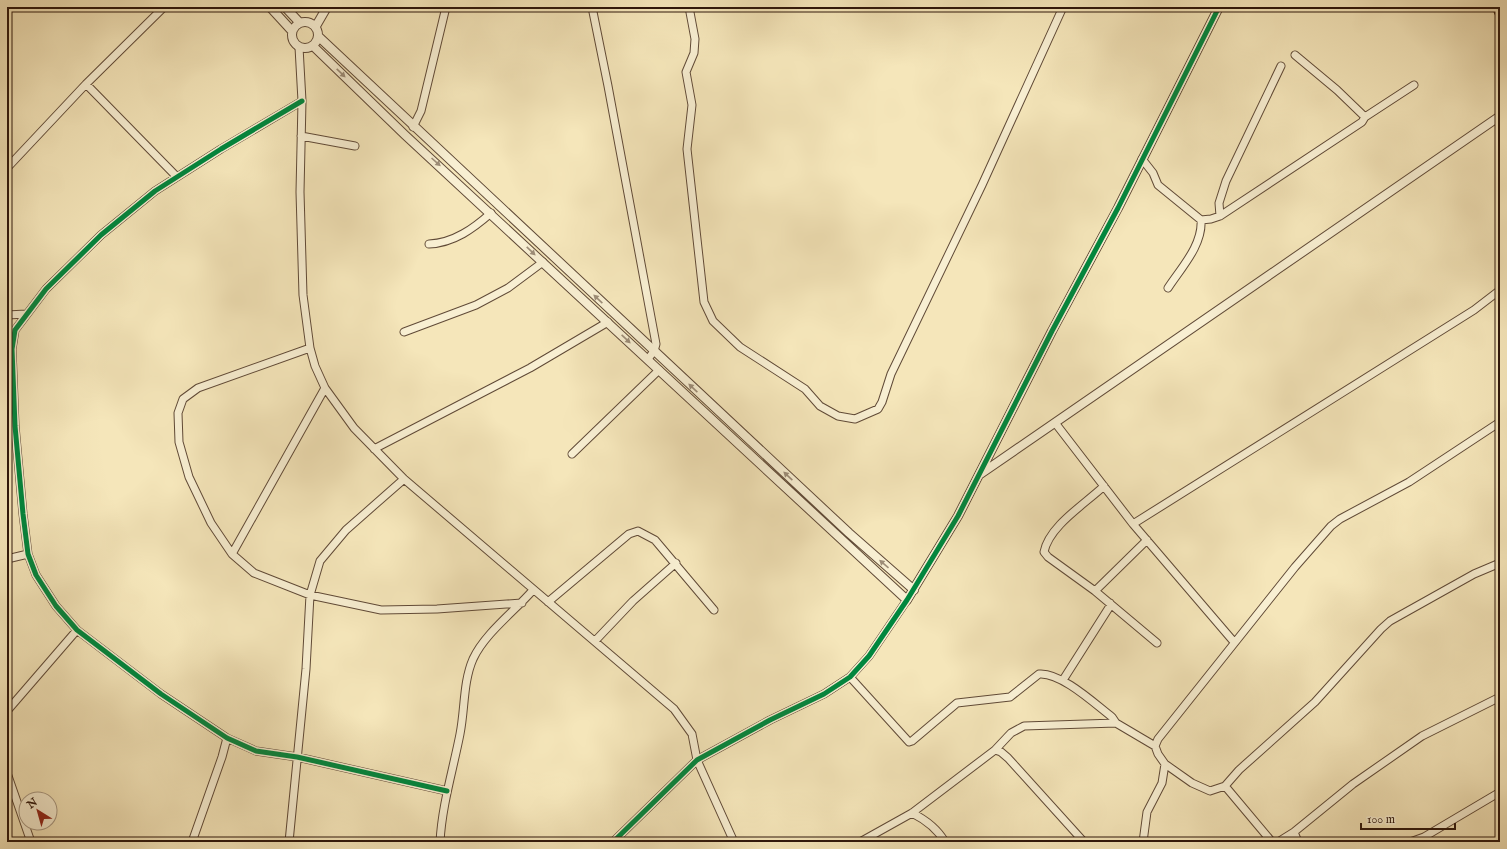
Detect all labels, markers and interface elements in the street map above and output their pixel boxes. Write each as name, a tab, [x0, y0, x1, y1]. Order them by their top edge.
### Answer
one-way arrow	[336, 68, 346, 78]
one-way arrow	[430, 158, 441, 167]
one-way arrow	[526, 246, 536, 255]
one-way arrow	[593, 294, 603, 304]
one-way arrow	[622, 334, 631, 343]
one-way arrow	[688, 383, 699, 392]
one-way arrow	[783, 472, 794, 481]
one-way arrow	[880, 560, 889, 569]
north arrow	[18, 791, 58, 831]
text: N	[24, 795, 41, 813]
scale bar	[1361, 805, 1455, 831]
text: 100 m	[1367, 812, 1395, 827]

